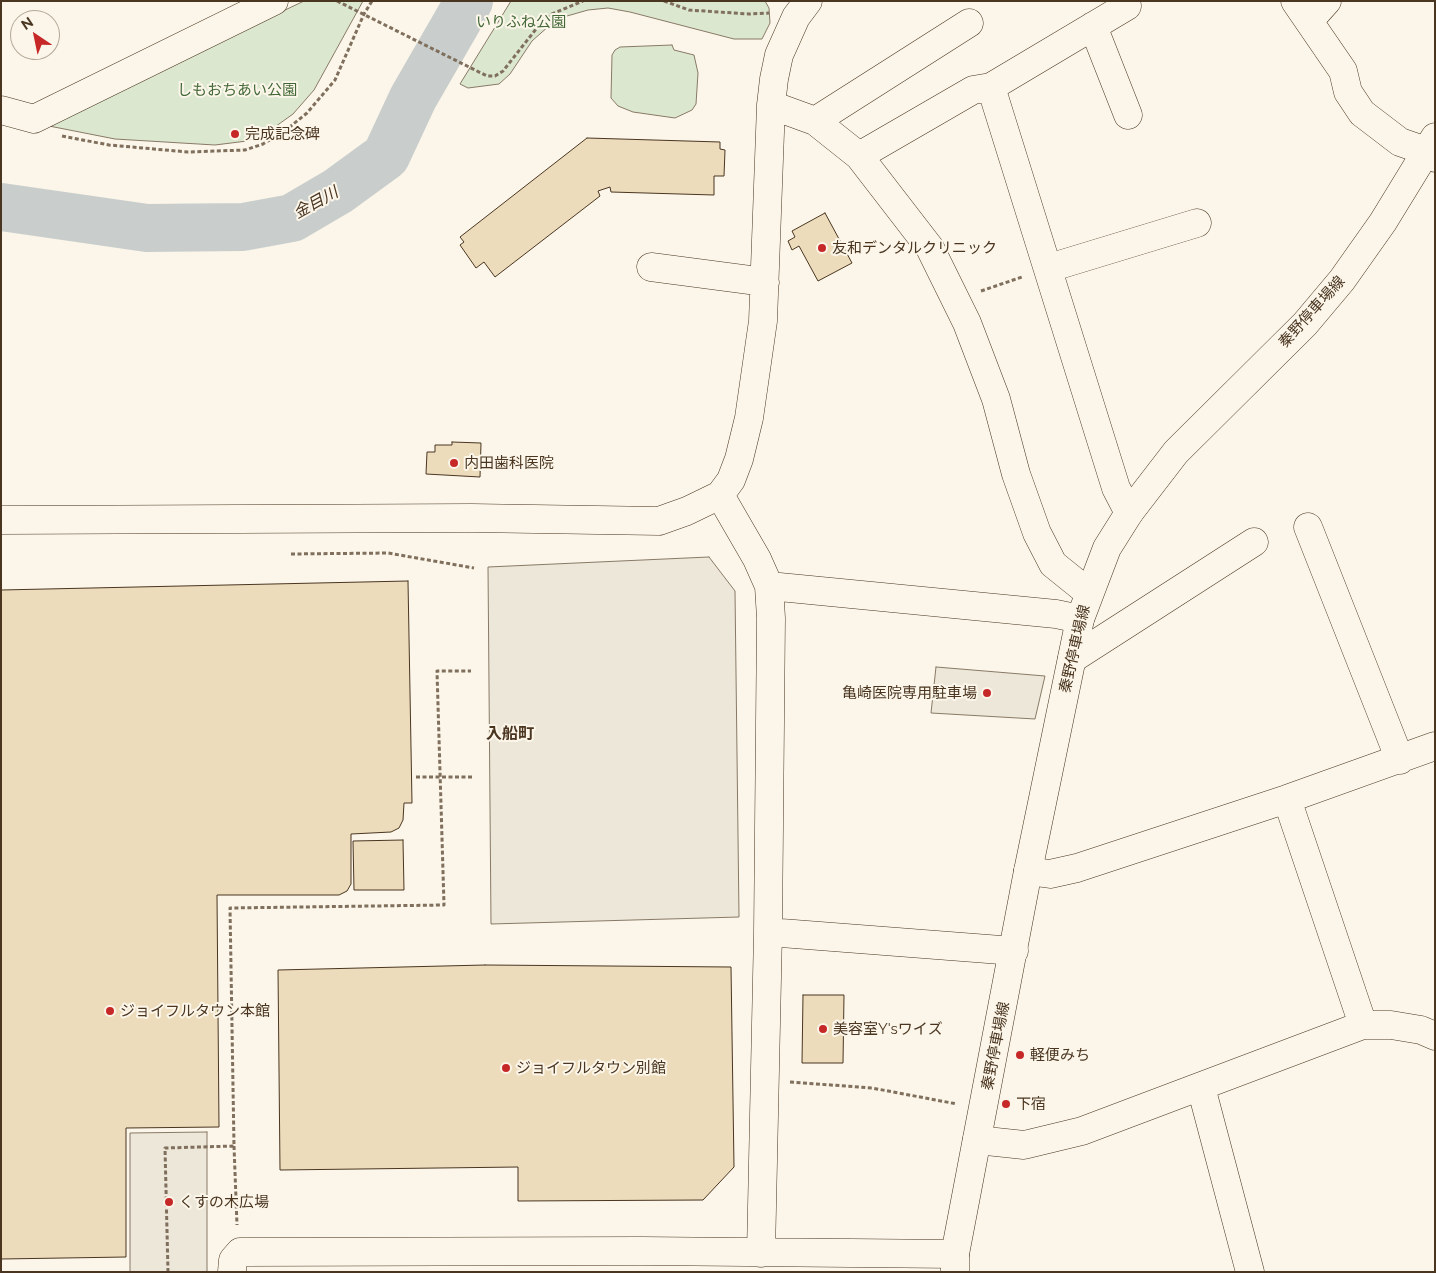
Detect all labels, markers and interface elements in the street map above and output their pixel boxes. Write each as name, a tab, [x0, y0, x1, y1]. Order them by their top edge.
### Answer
north arrow	[10, 10, 60, 60]
park label: いりふね公園	[476, 13, 566, 31]
text: N	[18, 14, 36, 33]
park label: しもおちあい公園	[177, 81, 297, 99]
place label: 完成記念碑	[245, 125, 320, 143]
marker: 完成記念碑	[229, 128, 241, 140]
water label: 金目川	[290, 183, 342, 223]
place label: 友和デンタルクリニック	[832, 239, 997, 257]
marker: 友和デンタルクリニック	[816, 242, 828, 254]
street label: 秦野停車場線	[1275, 273, 1349, 351]
place label: 内田歯科医院	[464, 454, 554, 472]
marker: 内田歯科医院	[448, 457, 460, 469]
street label: 秦野停車場線	[1056, 603, 1094, 695]
place label: 亀崎医院専用駐車場	[842, 684, 977, 702]
marker: 亀崎医院専用駐車場	[981, 687, 993, 699]
district label: 入船町	[486, 724, 534, 744]
street label: 秦野停車場線	[979, 1000, 1013, 1092]
place label: ジョイフルタウン本館	[120, 1002, 270, 1020]
marker: ジョイフルタウン本館	[104, 1005, 116, 1017]
place label: 美容室Y'sワイズ	[833, 1020, 943, 1038]
marker: 美容室Y'sワイズ	[817, 1023, 829, 1035]
place label: 軽便みち	[1030, 1046, 1090, 1064]
marker: 軽便みち	[1014, 1049, 1026, 1061]
place label: ジョイフルタウン別館	[516, 1059, 666, 1077]
marker: ジョイフルタウン別館	[500, 1062, 512, 1074]
place label: 下宿	[1016, 1095, 1046, 1113]
marker: 下宿	[1000, 1098, 1012, 1110]
place label: くすの木広場	[179, 1193, 269, 1211]
marker: くすの木広場	[163, 1196, 175, 1208]

